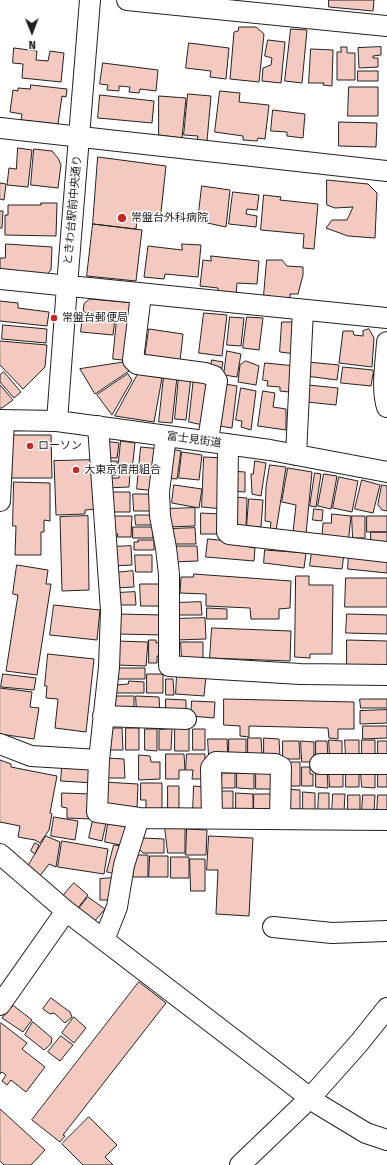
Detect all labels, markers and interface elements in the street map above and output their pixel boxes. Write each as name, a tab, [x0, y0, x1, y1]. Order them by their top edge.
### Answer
north arrow	[12, 12, 52, 52]
text: N	[28, 38, 36, 51]
street label: ときわ台駅前中央通り	[62, 155, 84, 265]
place label: 常盤台外科病院	[131, 211, 208, 225]
marker: 常盤台外科病院	[116, 212, 128, 224]
place label: 常盤台郵便局	[62, 311, 128, 325]
marker: 常盤台郵便局	[49, 313, 59, 323]
street label: 富士見街道	[166, 430, 222, 450]
place label: ローソン	[38, 439, 82, 453]
marker: ローソン	[25, 441, 35, 451]
place label: 大東京信用組合	[84, 463, 161, 477]
marker: 大東京信用組合	[71, 465, 81, 475]

